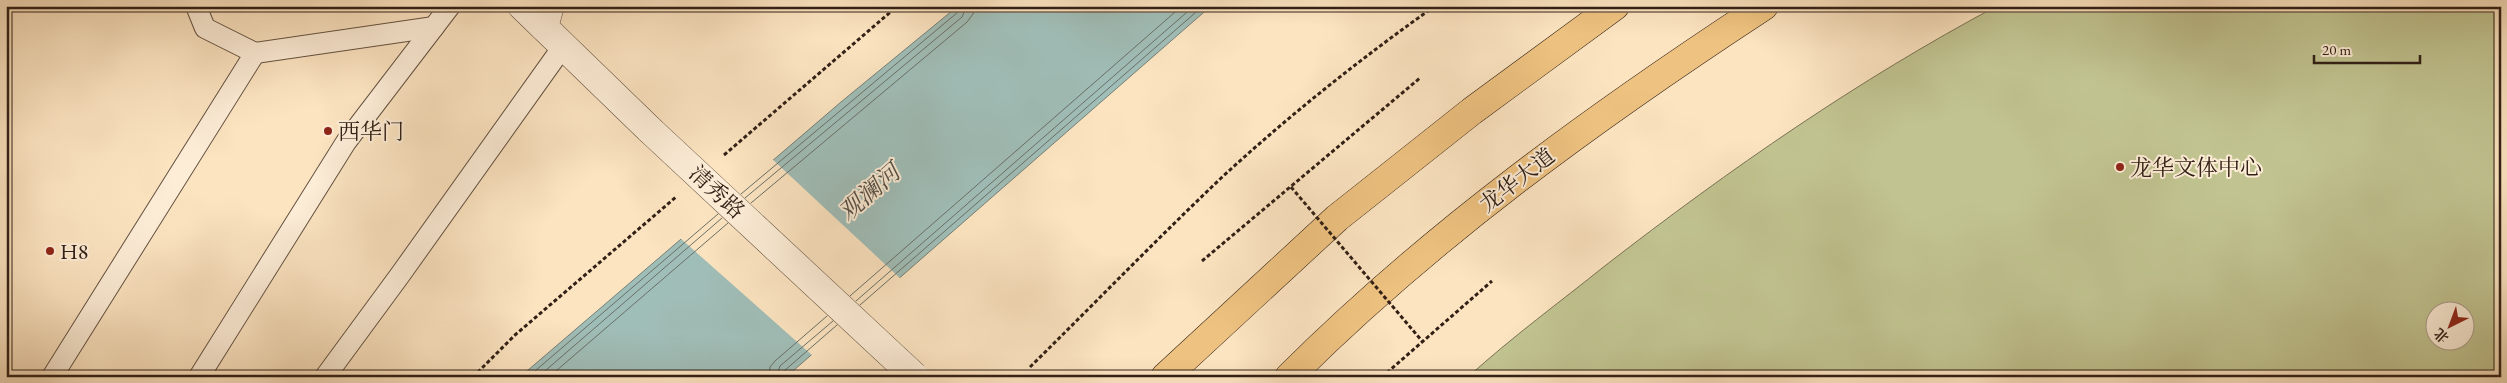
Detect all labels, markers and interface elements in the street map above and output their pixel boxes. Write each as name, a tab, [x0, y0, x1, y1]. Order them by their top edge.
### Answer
scale bar	[2314, 32, 2421, 64]
text: 20 m	[2322, 40, 2351, 59]
place label: 西华门	[338, 117, 404, 146]
marker: 西华门	[322, 125, 334, 137]
street label: 龙华大道	[1473, 141, 1561, 219]
place label: 龙华文体中心	[2130, 153, 2262, 182]
water label: 观澜河	[832, 154, 909, 227]
street label: 清秀路	[683, 159, 751, 225]
marker: 龙华文体中心	[2114, 161, 2126, 173]
place label: H8	[60, 237, 88, 266]
marker: H8	[44, 245, 56, 257]
north arrow	[2424, 300, 2474, 350]
text: 北	[2430, 324, 2453, 347]

